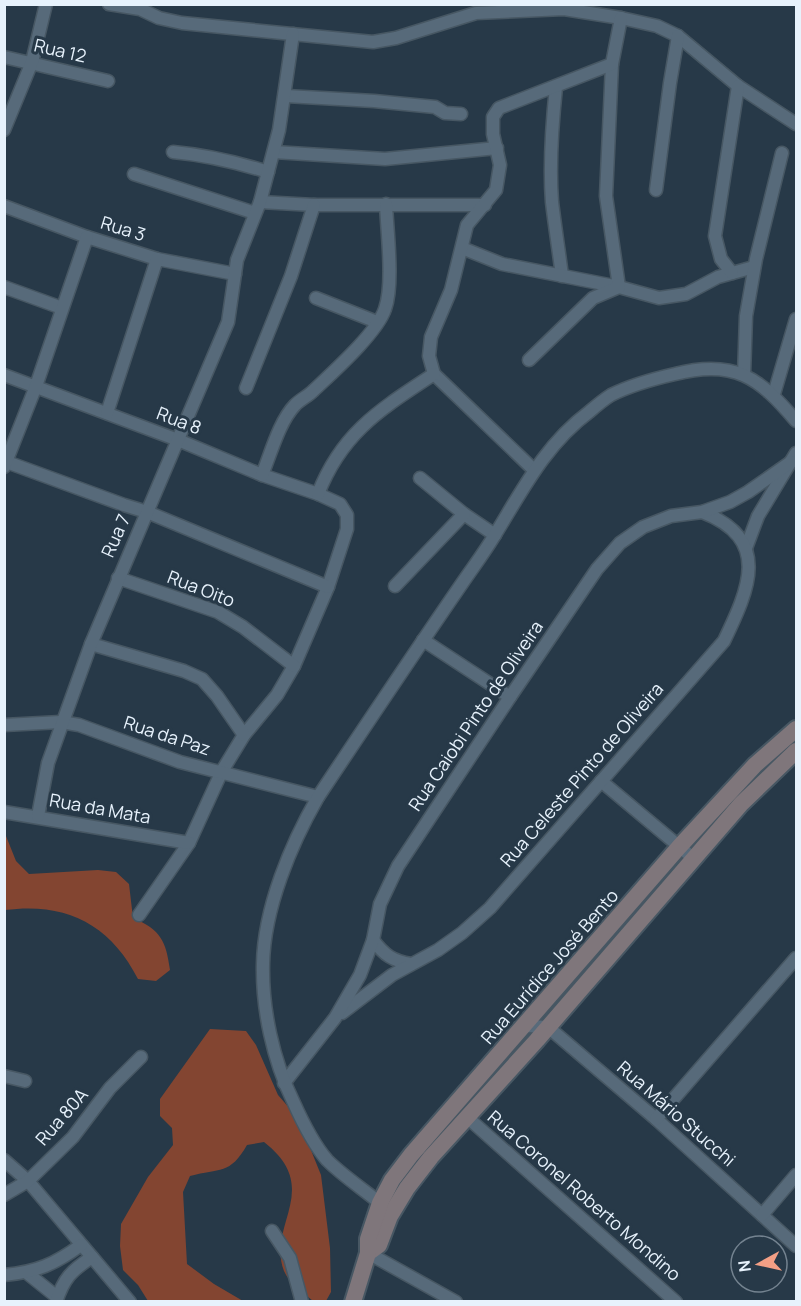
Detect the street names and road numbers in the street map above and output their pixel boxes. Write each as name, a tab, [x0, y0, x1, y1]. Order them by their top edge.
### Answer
street label: Rua 12	[32, 32, 89, 68]
street label: Rua 3	[98, 210, 149, 246]
street label: Rua 8	[154, 401, 205, 440]
street label: Rua 7	[95, 510, 135, 561]
street label: Rua Oito	[164, 564, 239, 612]
street label: Rua Caiobi Pinto de Oliveira	[402, 616, 548, 815]
street label: Rua Celeste Pinto de Oliveira	[494, 677, 668, 872]
street label: Rua da Paz	[121, 710, 214, 760]
street label: Rua da Mata	[48, 787, 153, 829]
street label: Rua Eurídice José Bento	[475, 884, 623, 1049]
street label: Rua Mário Stucchi	[612, 1055, 741, 1171]
street label: Rua 80A	[30, 1082, 93, 1150]
street label: Rua Coronel Roberto Mondino	[483, 1105, 686, 1286]

